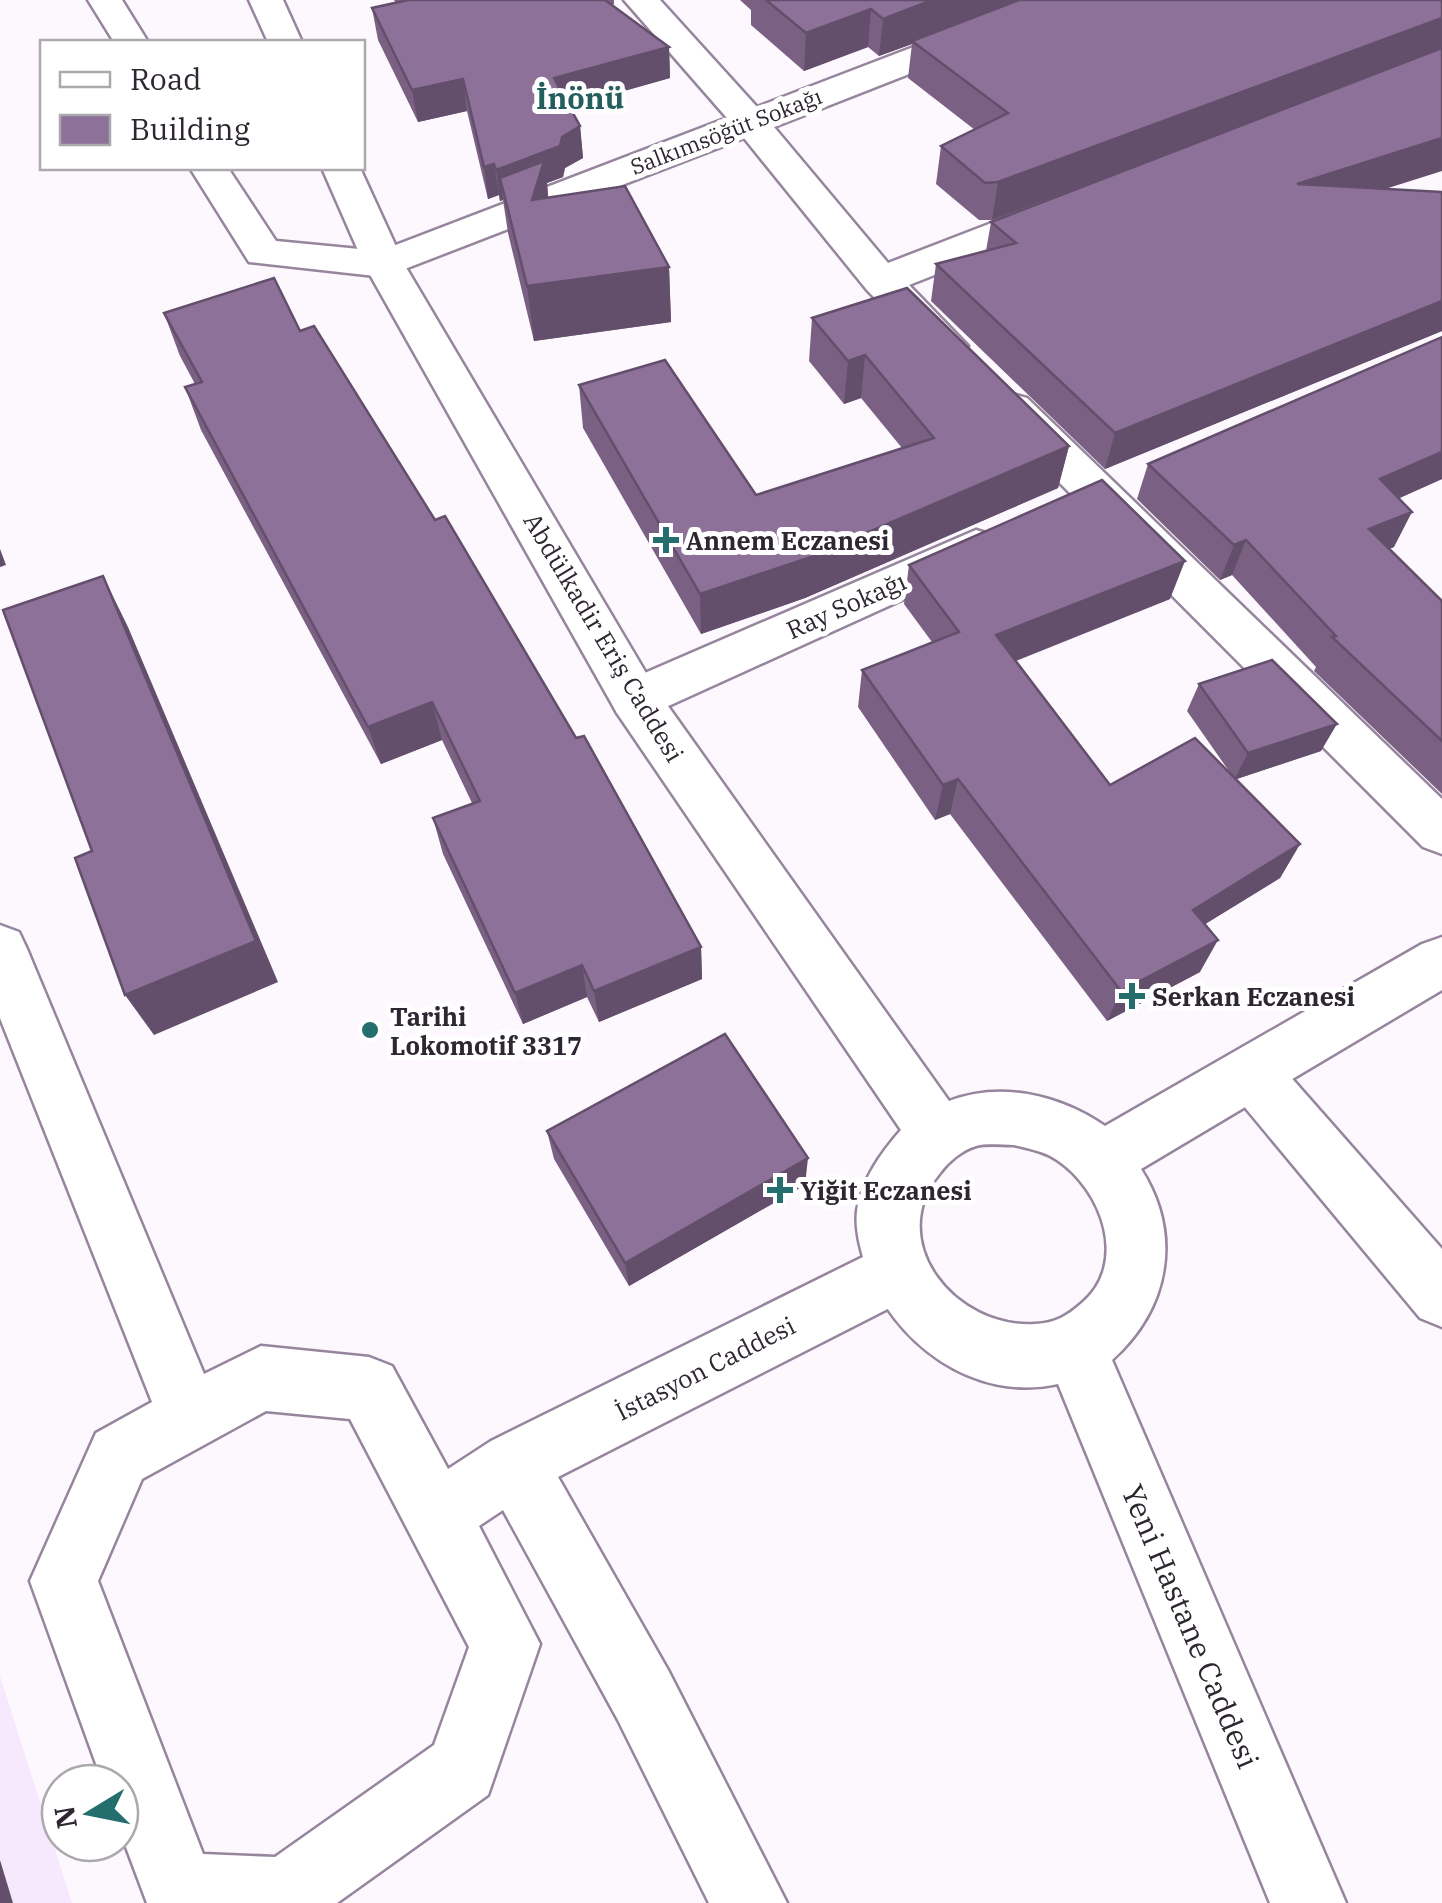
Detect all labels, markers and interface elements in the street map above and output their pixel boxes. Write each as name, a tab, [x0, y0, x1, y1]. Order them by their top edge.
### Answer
legend	[40, 40, 365, 170]
text: Road	[130, 59, 202, 98]
district label: İnönü	[536, 78, 624, 117]
street label: Salkımsöğüt Sokağı	[626, 81, 826, 181]
text: Building	[130, 109, 250, 148]
street label: Abdülkadir Eriş Caddesi	[516, 506, 692, 768]
place label: Annem Eczanesi	[686, 524, 889, 557]
marker: Annem Eczanesi	[655, 529, 677, 551]
street label: Ray Sokağı	[781, 564, 911, 646]
place label: Serkan Eczanesi	[1152, 980, 1355, 1013]
marker: Serkan Eczanesi	[1121, 985, 1143, 1007]
place label: Tarihi Lokomotif 3317	[390, 1000, 582, 1062]
marker: Tarihi Lokomotif 3317	[359, 1019, 381, 1041]
place label: Yiğit Eczanesi	[800, 1174, 972, 1207]
marker: Yiğit Eczanesi	[769, 1179, 791, 1201]
street label: İstasyon Caddesi	[609, 1308, 801, 1428]
street label: Yeni Hastane Caddesi	[1114, 1478, 1268, 1774]
north arrow	[40, 1763, 140, 1863]
text: N	[45, 1803, 85, 1832]

